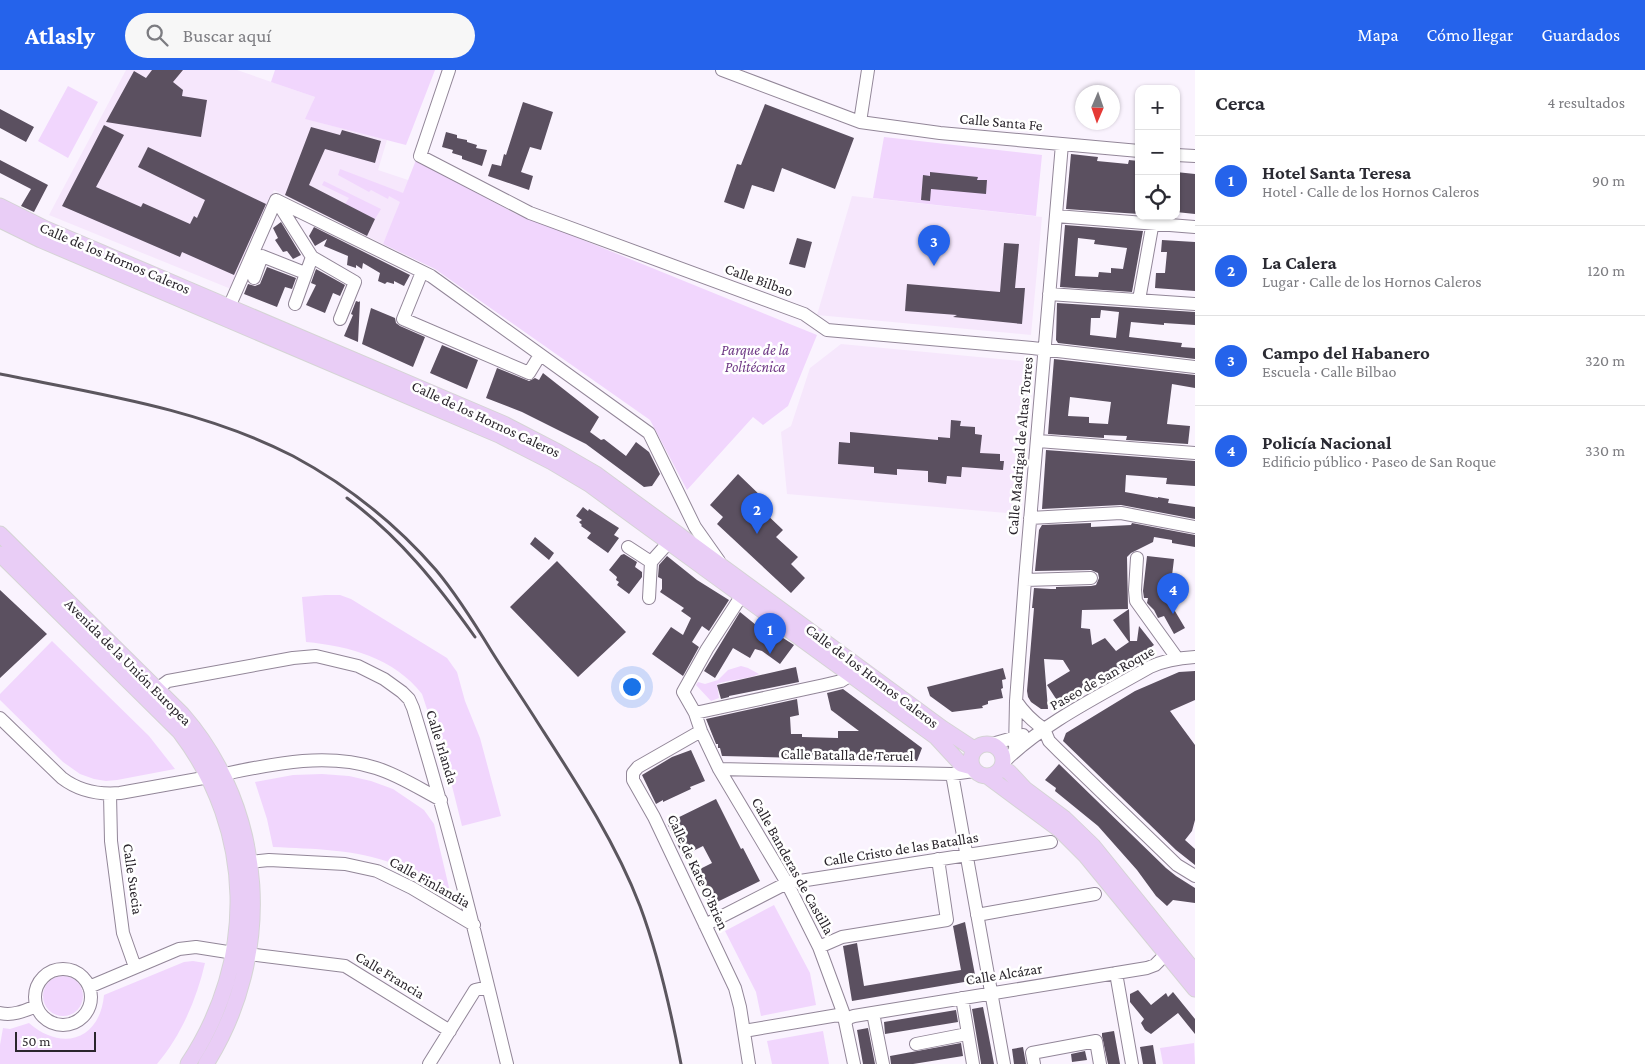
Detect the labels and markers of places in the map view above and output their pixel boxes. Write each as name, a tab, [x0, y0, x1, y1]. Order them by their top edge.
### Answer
pin: 3	[918, 225, 950, 266]
pin: 2	[741, 493, 773, 534]
pin: 4	[1157, 573, 1189, 614]
pin: 1	[754, 613, 786, 654]

